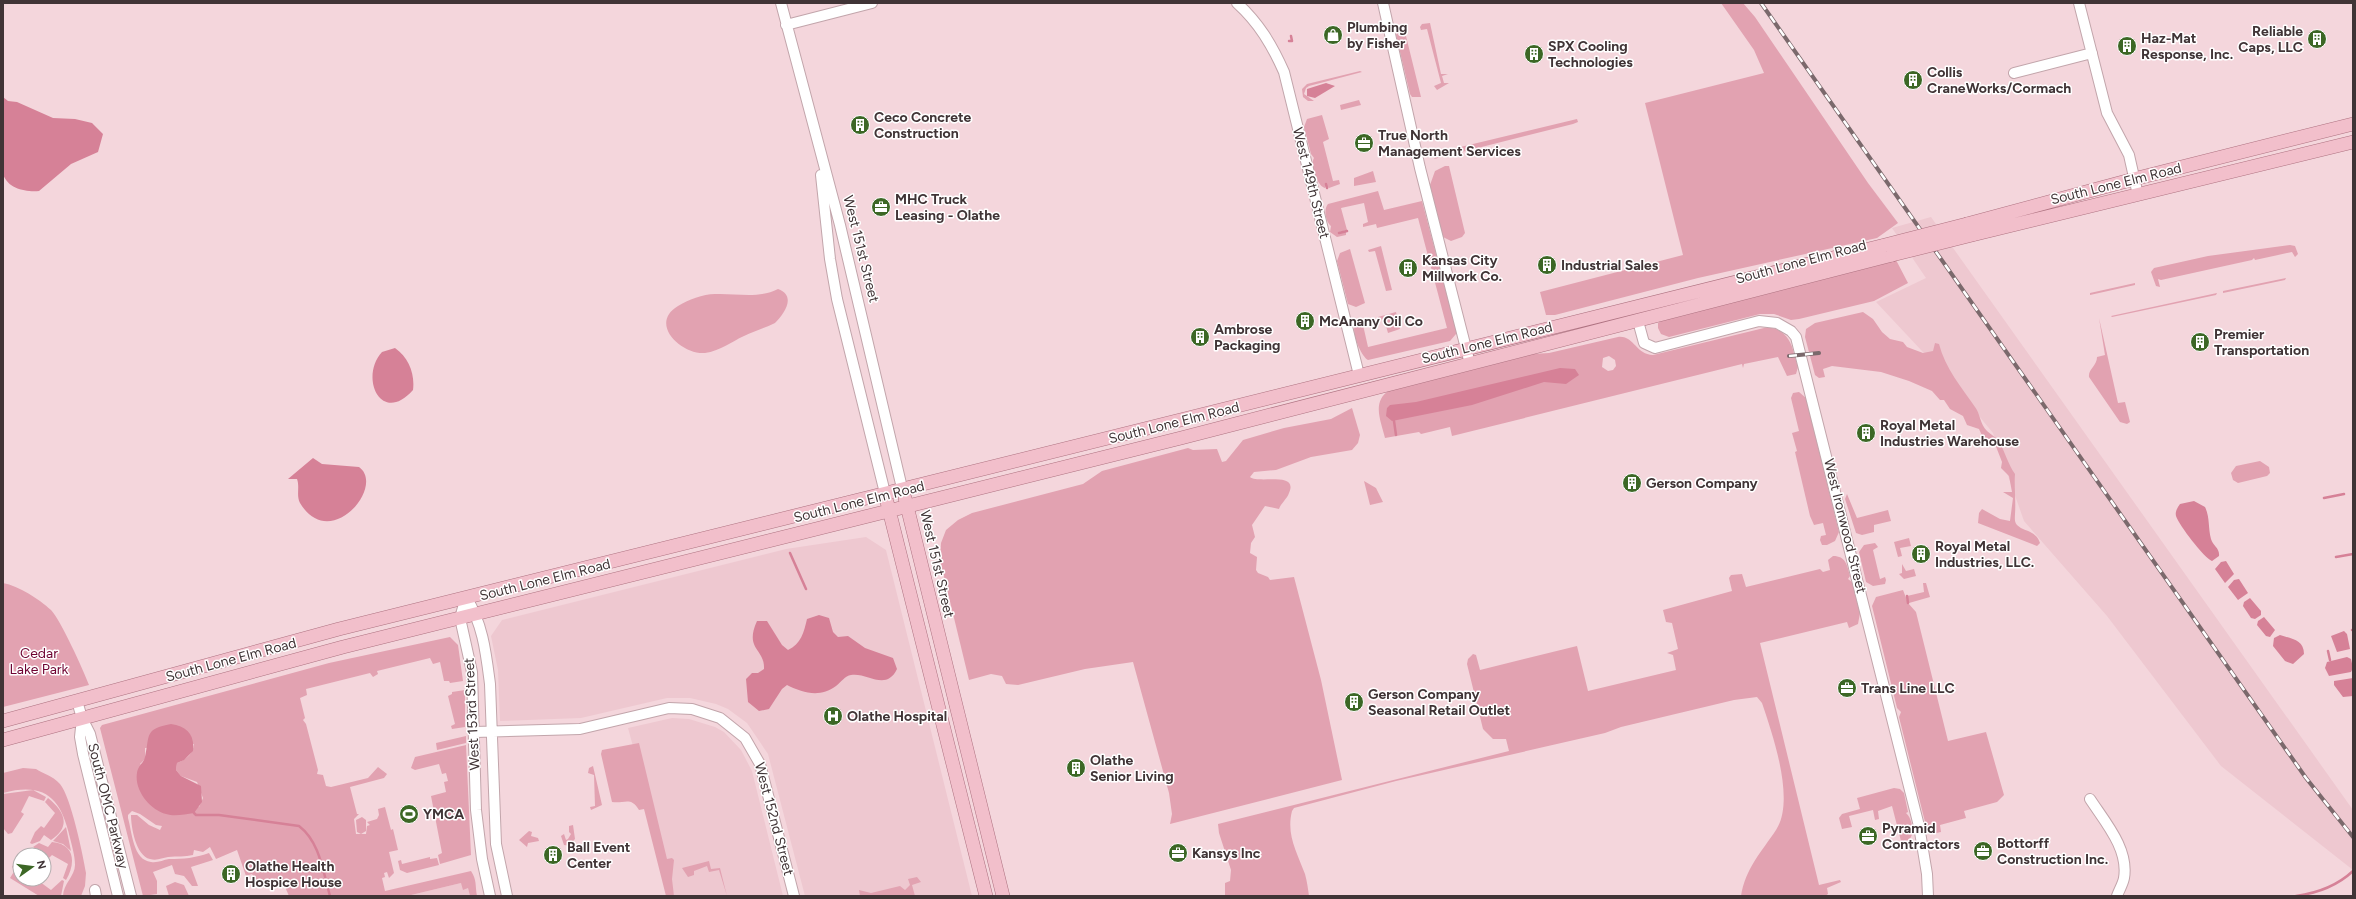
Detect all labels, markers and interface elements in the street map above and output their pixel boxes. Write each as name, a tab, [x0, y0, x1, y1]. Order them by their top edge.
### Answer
place label: Plumbing by Fisher	[1347, 19, 1407, 52]
place label: Reliable Caps, LLC	[2238, 23, 2303, 56]
shop icon: Plumbing by Fisher	[1322, 24, 1344, 46]
building icon: Reliable Caps, LLC	[2306, 28, 2328, 50]
place label: Haz-Mat Response, Inc.	[2141, 30, 2233, 63]
building icon: Haz-Mat Response, Inc.	[2116, 35, 2138, 57]
place label: SPX Cooling Technologies	[1548, 38, 1633, 71]
building icon: SPX Cooling Technologies	[1523, 43, 1545, 65]
place label: Collis CraneWorks/Cormach	[1927, 64, 2071, 97]
building icon: Collis CraneWorks/Cormach	[1902, 69, 1924, 91]
place label: Ceco Concrete Construction	[874, 109, 971, 142]
building icon: Ceco Concrete Construction	[849, 114, 871, 136]
street label: West 149th Street	[1289, 126, 1333, 240]
place label: True North Management Services	[1378, 127, 1521, 160]
office icon: True North Management Services	[1353, 132, 1375, 154]
street label: South Lone Elm Road	[2049, 159, 2183, 209]
place label: MHC Truck Leasing - Olathe	[895, 191, 1000, 224]
street label: West 151st Street	[839, 194, 883, 304]
office icon: MHC Truck Leasing - Olathe	[870, 196, 892, 218]
street label: South Lone Elm Road	[1734, 236, 1868, 288]
place label: Kansas City Millwork Co.	[1422, 252, 1502, 285]
building icon: Industrial Sales	[1536, 254, 1558, 276]
building icon: Kansas City Millwork Co.	[1397, 257, 1419, 279]
place label: Industrial Sales	[1561, 257, 1659, 274]
building icon: McAnany Oil Co	[1294, 310, 1316, 332]
place label: McAnany Oil Co	[1319, 313, 1423, 330]
street label: South Lone Elm Road	[1420, 318, 1554, 368]
place label: Ambrose Packaging	[1214, 321, 1281, 354]
building icon: Ambrose Packaging	[1189, 326, 1211, 348]
place label: Premier Transportation	[2214, 326, 2309, 359]
building icon: Premier Transportation	[2189, 331, 2211, 353]
street label: South Lone Elm Road	[1107, 398, 1241, 448]
place label: Royal Metal Industries Warehouse	[1880, 417, 2019, 450]
building icon: Royal Metal Industries Warehouse	[1855, 422, 1877, 444]
street label: West Ironwood Street	[1820, 457, 1870, 595]
building icon: Gerson Company	[1621, 472, 1643, 494]
place label: Gerson Company	[1646, 475, 1759, 492]
street label: South Lone Elm Road	[792, 477, 926, 527]
street label: West 151st Street	[916, 509, 958, 619]
place label: Royal Metal Industries, LLC.	[1935, 538, 2034, 571]
building icon: Royal Metal Industries, LLC.	[1910, 543, 1932, 565]
street label: South Lone Elm Road	[478, 555, 612, 605]
street label: South Lone Elm Road	[164, 634, 298, 686]
park label: Cedar Lake Park	[10, 645, 69, 678]
street label: West 153rd Street	[461, 657, 483, 771]
office icon: Trans Line LLC	[1836, 677, 1858, 699]
place label: Trans Line LLC	[1861, 680, 1955, 697]
place label: Gerson Company Seasonal Retail Outlet	[1368, 686, 1511, 719]
building icon: Gerson Company Seasonal Retail Outlet	[1343, 691, 1365, 713]
hospital icon: Olathe Hospital	[822, 705, 844, 727]
place label: Olathe Hospital	[847, 708, 947, 725]
street label: South OMC Parkway	[84, 741, 132, 871]
place label: Olathe Senior Living	[1090, 752, 1174, 785]
building icon: Olathe Senior Living	[1065, 757, 1087, 779]
street label: West 152nd Street	[751, 761, 797, 877]
sports icon: YMCA	[398, 803, 420, 825]
place label: YMCA	[423, 806, 464, 823]
place label: Pyramid Contractors	[1882, 820, 1960, 853]
office icon: Pyramid Contractors	[1857, 825, 1879, 847]
place label: Bottorff Construction Inc.	[1997, 835, 2108, 868]
place label: Ball Event Center	[567, 839, 631, 872]
office icon: Bottorff Construction Inc.	[1972, 840, 1994, 862]
office icon: Kansys Inc	[1167, 842, 1189, 864]
building icon: Ball Event Center	[542, 844, 564, 866]
place label: Kansys Inc	[1192, 845, 1261, 862]
north arrow	[12, 847, 52, 887]
place label: Olathe Health Hospice House	[245, 858, 342, 891]
text: N	[34, 859, 49, 870]
building icon: Olathe Health Hospice House	[220, 863, 242, 885]

